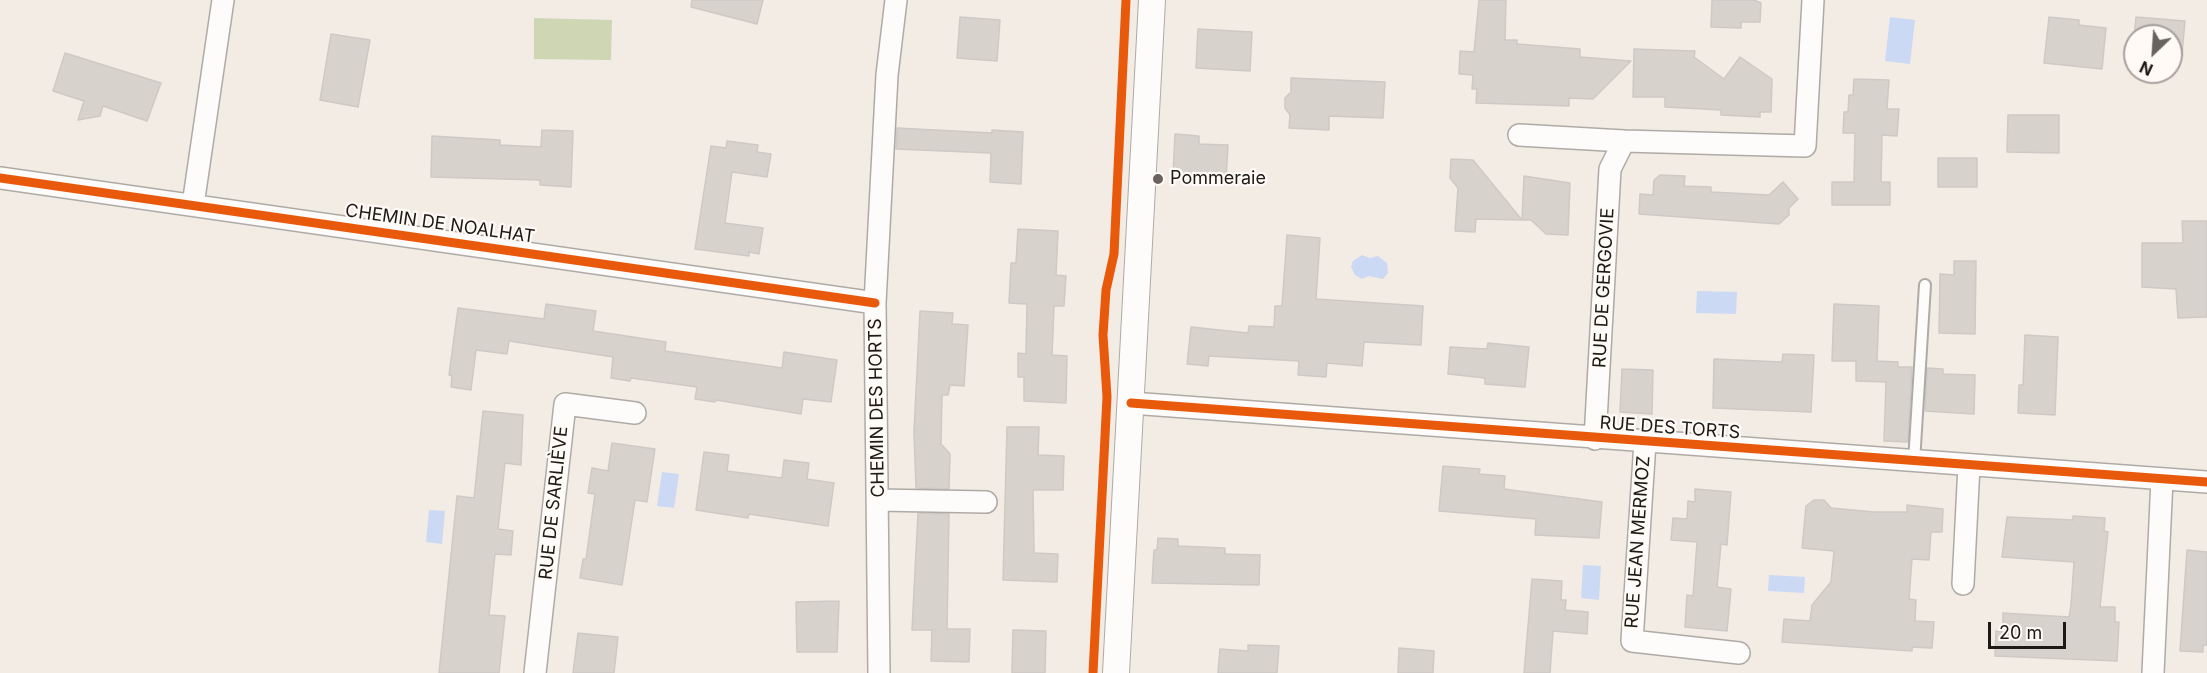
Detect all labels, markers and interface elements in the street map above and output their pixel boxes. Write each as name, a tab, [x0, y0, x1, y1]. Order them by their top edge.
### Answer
north arrow	[2123, 24, 2183, 84]
text: N	[2136, 57, 2156, 80]
place label: Pommeraie	[1170, 168, 1266, 190]
marker: Pommeraie	[1151, 172, 1165, 186]
street label: CHEMIN DE NOALHAT	[344, 200, 536, 248]
street label: RUE DE GERGOVIE	[1589, 207, 1619, 369]
street label: CHEMIN DES HORTS	[865, 318, 889, 498]
street label: RUE DES TORTS	[1599, 412, 1741, 444]
street label: RUE DE SARLIÈVE	[535, 425, 573, 581]
street label: RUE JEAN MERMOZ	[1621, 455, 1655, 629]
scale bar	[1991, 610, 2069, 648]
text: 20 m	[1999, 622, 2042, 643]

